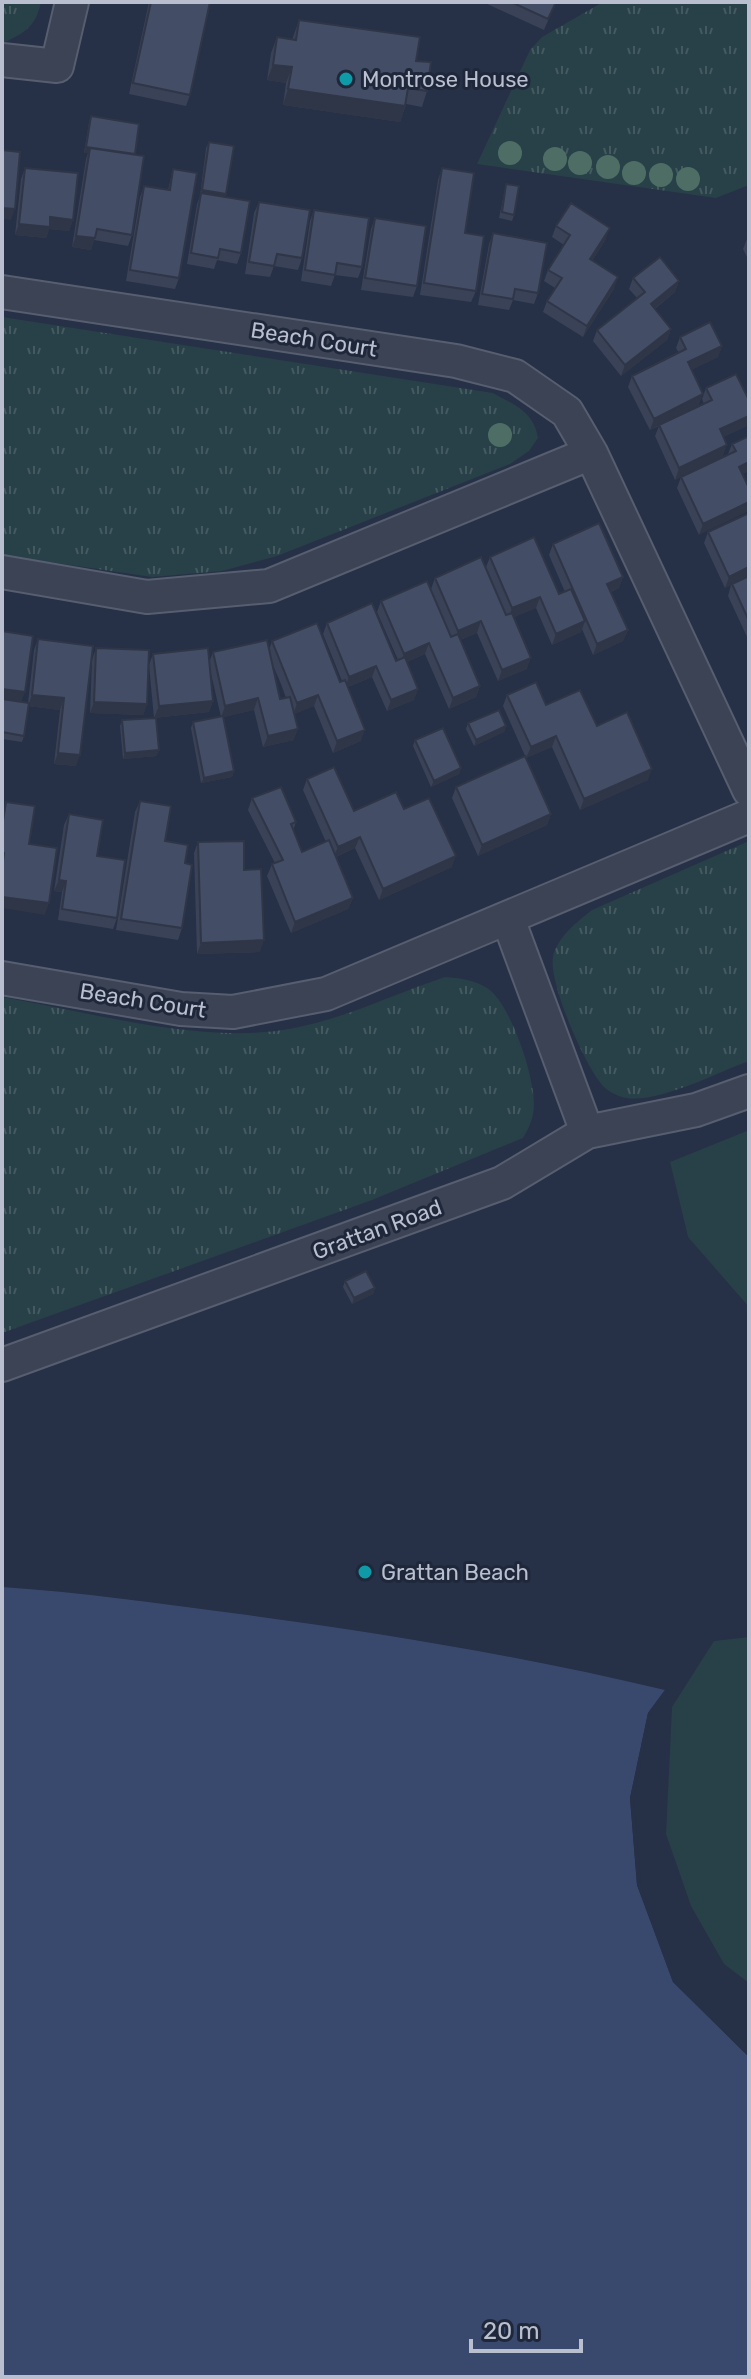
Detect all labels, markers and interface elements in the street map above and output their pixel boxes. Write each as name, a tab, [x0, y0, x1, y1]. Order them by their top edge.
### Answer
place label: Montrose House	[362, 66, 529, 93]
marker: Montrose House	[337, 70, 355, 88]
street label: Beach Court	[249, 316, 379, 363]
street label: Beach Court	[78, 977, 208, 1024]
street label: Grattan Road	[309, 1194, 445, 1265]
place label: Grattan Beach	[381, 1559, 529, 1586]
marker: Grattan Beach	[356, 1563, 374, 1581]
scale bar	[471, 2303, 581, 2353]
text: 20 m	[483, 2317, 540, 2345]

